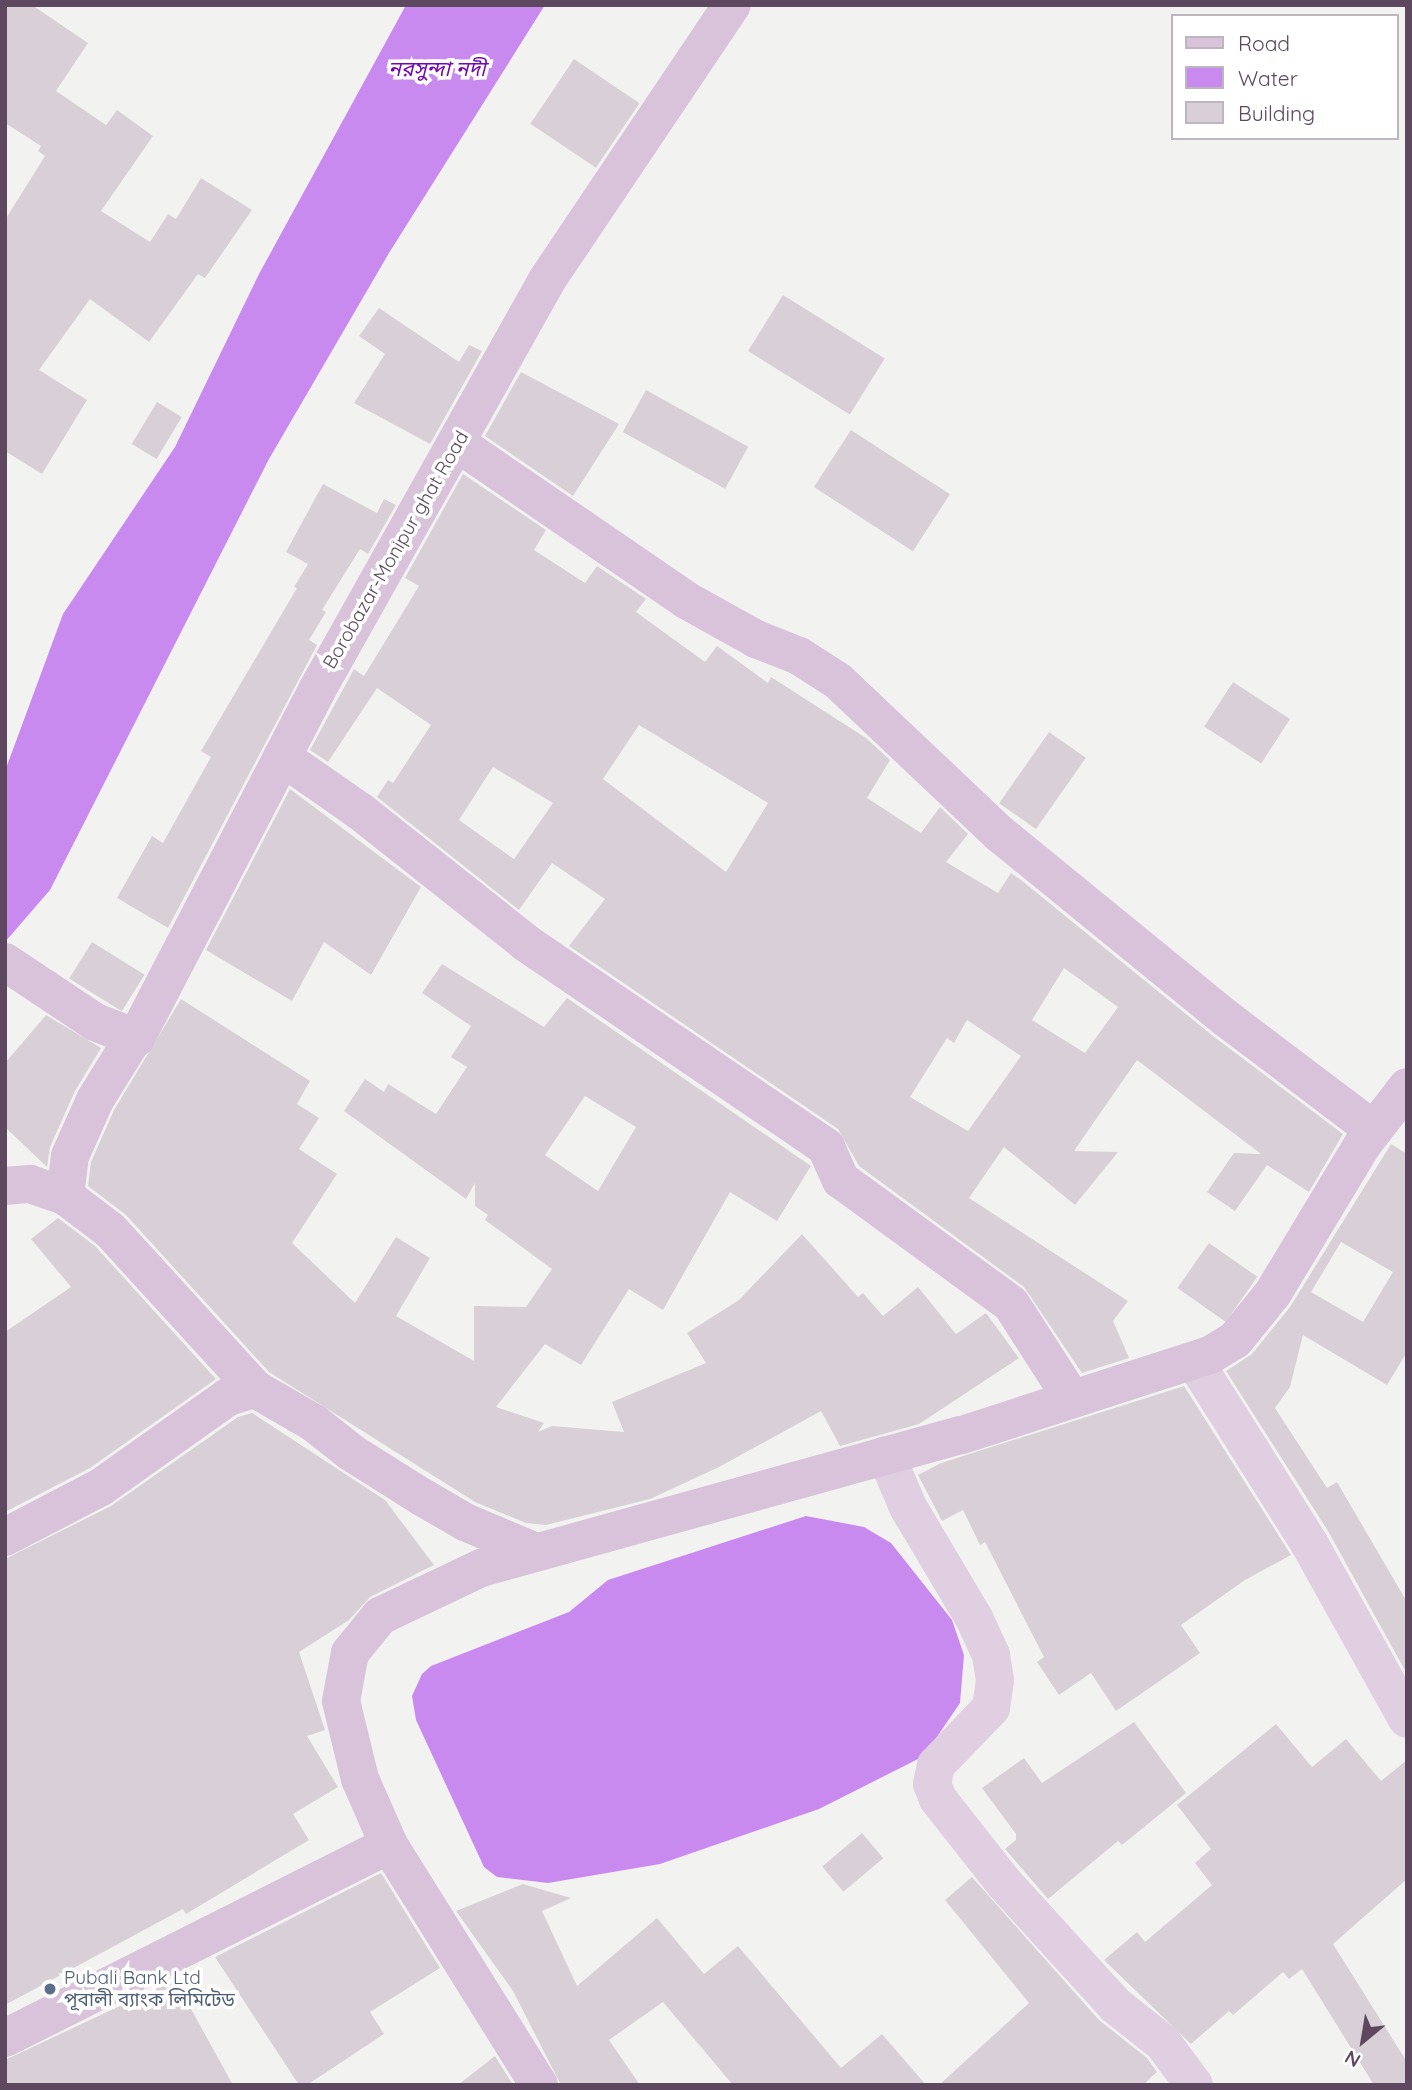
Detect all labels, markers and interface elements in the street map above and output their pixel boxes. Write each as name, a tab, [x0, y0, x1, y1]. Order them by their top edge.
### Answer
legend	[1170, 14, 1398, 140]
text: Road	[1238, 30, 1290, 56]
water label: নরসুন্দা নদী	[388, 55, 486, 81]
text: Water	[1238, 65, 1298, 91]
text: Building	[1238, 100, 1315, 126]
street label: Borobazar-Monipur ghat Road	[318, 427, 474, 673]
place label: Pubali Bank Ltd পূবালী ব্যাংক লিমিটেড	[64, 1967, 235, 2011]
marker: Pubali Bank Ltd পূবালী ব্যাংক লিমিটেড	[42, 1981, 58, 1997]
north arrow	[1328, 2006, 1398, 2076]
text: N	[1340, 2045, 1365, 2073]

